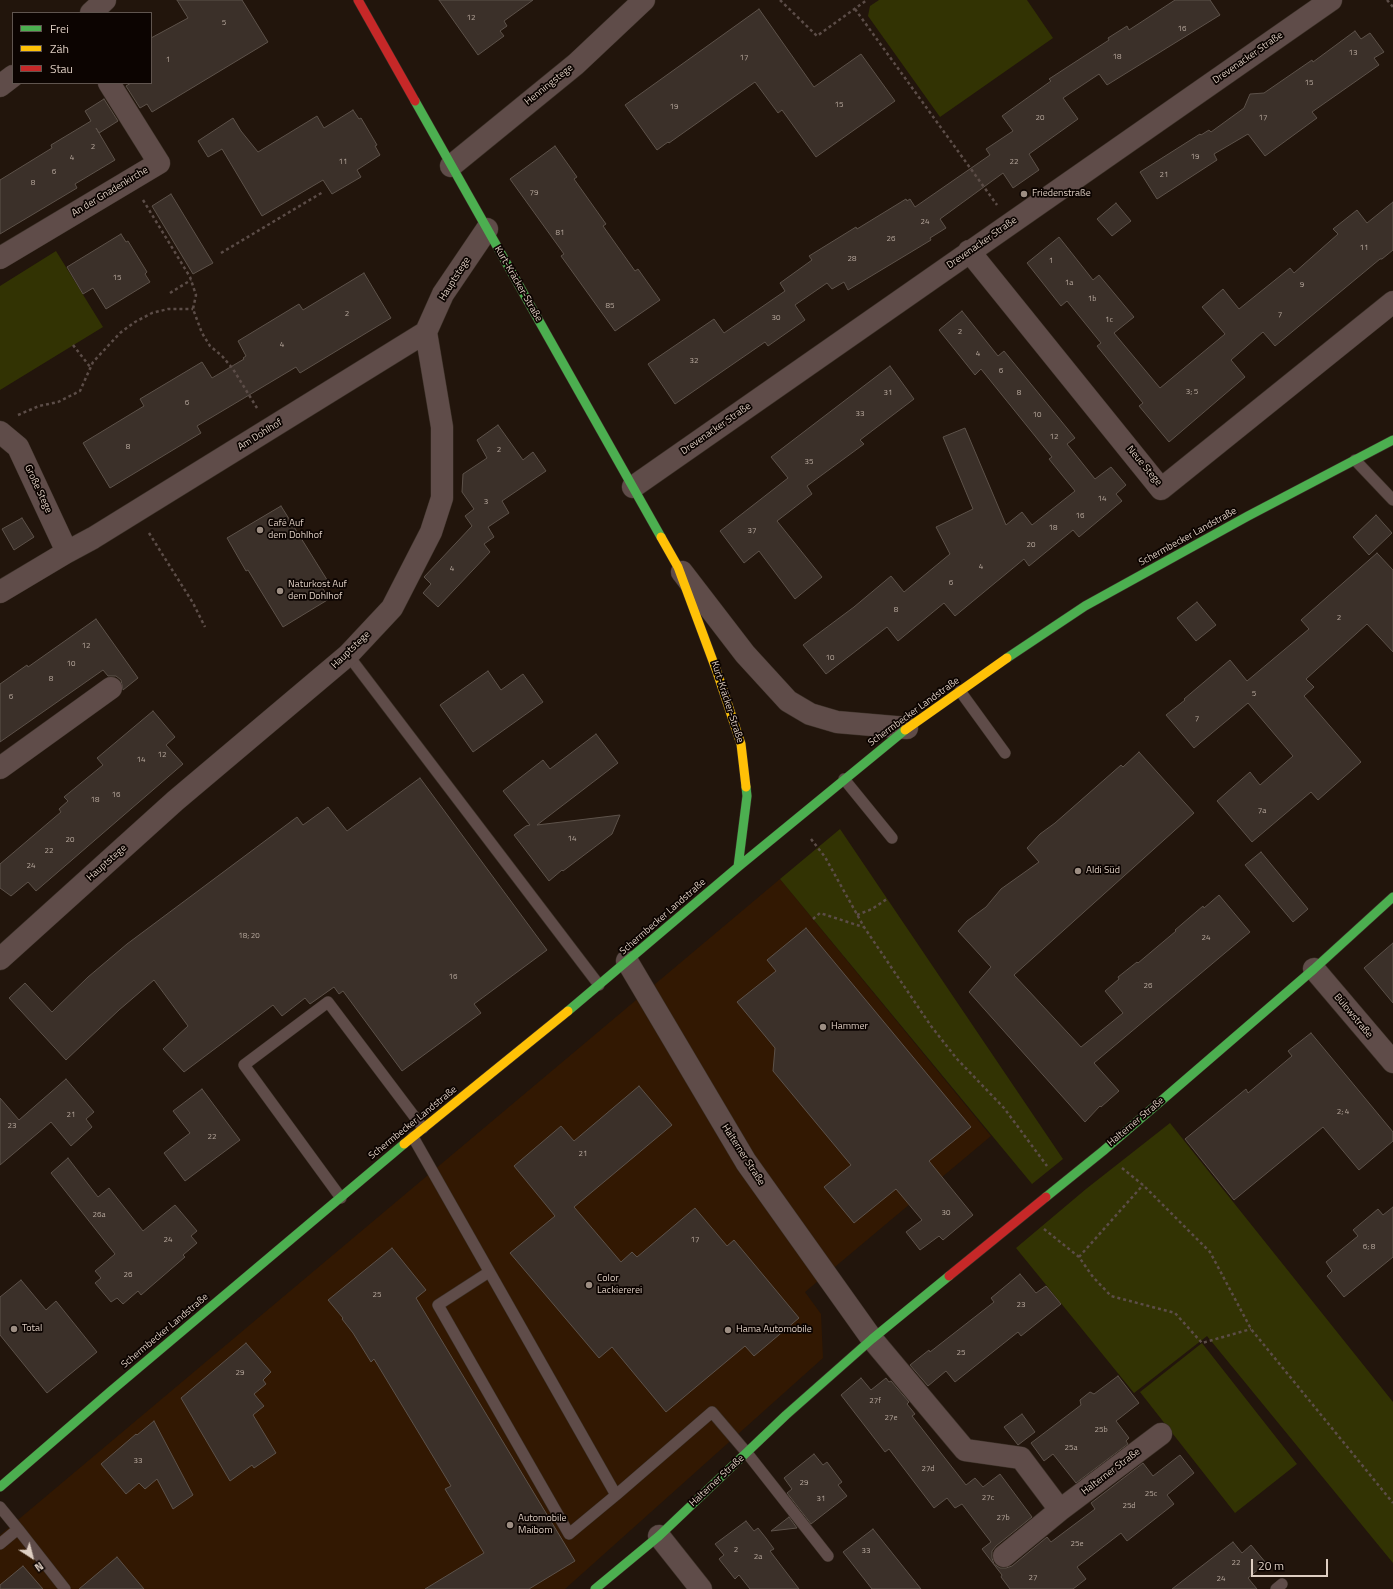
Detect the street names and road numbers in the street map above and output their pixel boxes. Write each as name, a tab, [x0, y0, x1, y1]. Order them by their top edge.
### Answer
street label: Drevenacker Straße	[1211, 29, 1285, 87]
street label: Henningstege	[522, 62, 576, 108]
street label: An der Gnadenkirche	[70, 164, 150, 220]
street label: Drevenacker Straße	[945, 214, 1019, 272]
street label: Kurt-Kräcker-Straße	[491, 244, 545, 324]
street label: Hauptstege	[437, 255, 473, 303]
street label: Drevenacker Straße	[679, 400, 753, 458]
street label: Am Dohlhof	[236, 417, 284, 453]
street label: Neue Stege	[1124, 444, 1164, 488]
street label: Große Stege	[22, 463, 54, 515]
street label: Schermbecker Landstraße	[1137, 505, 1239, 569]
street label: Hauptstege	[329, 629, 373, 671]
street label: Kurt-Kräcker-Straße	[708, 660, 746, 744]
street label: Schermbecker Landstraße	[866, 675, 962, 749]
street label: Hauptstege	[85, 842, 129, 884]
street label: Schermbecker Landstraße	[618, 876, 708, 958]
street label: Bülowstraße	[1331, 991, 1375, 1041]
street label: Schermbecker Landstraße	[367, 1084, 459, 1162]
street label: Halterner Straße	[1105, 1095, 1167, 1149]
street label: Halterner Straße	[719, 1122, 767, 1188]
street label: Schermbecker Landstraße	[119, 1291, 211, 1371]
street label: Halterner Straße	[1079, 1446, 1143, 1498]
street label: Halterner Straße	[687, 1453, 747, 1509]

